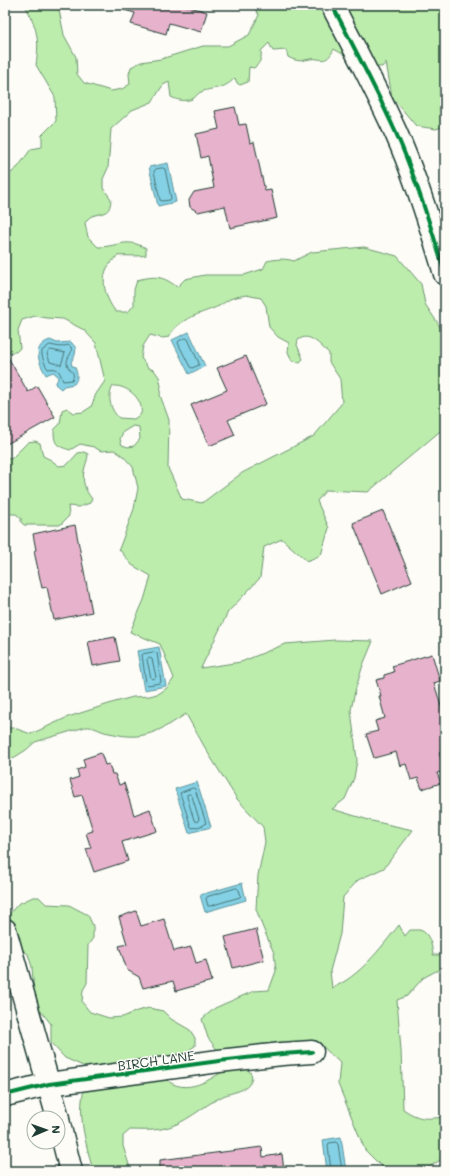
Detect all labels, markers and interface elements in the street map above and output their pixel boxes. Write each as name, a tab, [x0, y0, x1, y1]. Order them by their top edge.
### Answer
street label: BIRCH LANE	[116, 1046, 196, 1074]
north arrow	[26, 1110, 66, 1150]
text: N	[49, 1125, 64, 1134]

